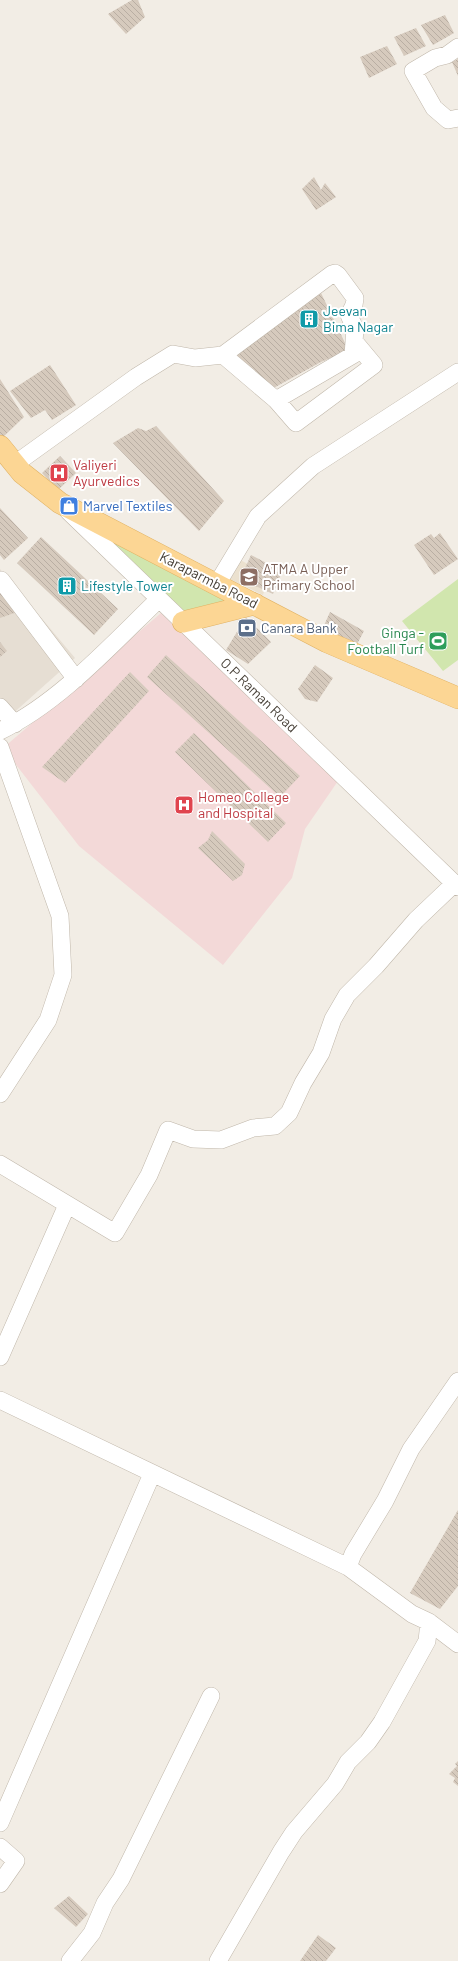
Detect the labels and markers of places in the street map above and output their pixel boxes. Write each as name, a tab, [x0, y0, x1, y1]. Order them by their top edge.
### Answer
place label: Jeevan Bima Nagar	[323, 302, 393, 335]
building icon: Jeevan Bima Nagar	[298, 308, 320, 330]
place label: Valiyeri Ayurvedics	[73, 456, 140, 489]
hospital icon: Valiyeri Ayurvedics	[48, 462, 70, 484]
shop icon: Marvel Textiles	[58, 495, 80, 517]
place label: Marvel Textiles	[83, 497, 173, 514]
place label: ATMA A Upper Primary School	[263, 560, 355, 593]
school or university icon: ATMA A Upper Primary School	[238, 566, 260, 588]
building icon: Lifestyle Tower	[56, 575, 78, 597]
place label: Lifestyle Tower	[81, 577, 173, 594]
bank icon: Canara Bank	[236, 617, 258, 639]
place label: Canara Bank	[261, 619, 337, 636]
place label: Ginga - Football Turf	[347, 624, 424, 657]
sports icon: Ginga - Football Turf	[427, 630, 449, 652]
place label: Homeo College and Hospital	[198, 788, 289, 821]
hospital icon: Homeo College and Hospital	[173, 794, 195, 816]

